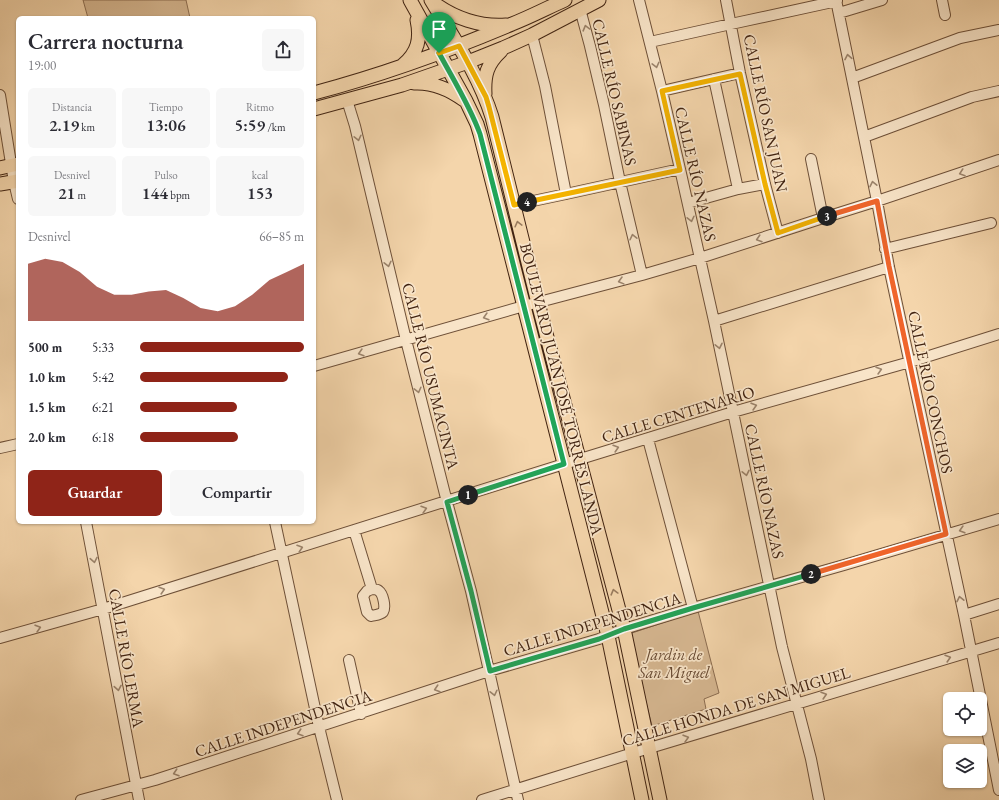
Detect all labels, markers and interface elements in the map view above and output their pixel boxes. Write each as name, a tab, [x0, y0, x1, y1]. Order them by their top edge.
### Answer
pin	[422, 12, 456, 53]
street label: CALLE RÍO SABINAS	[587, 17, 642, 168]
icon: arrive	[428, 18, 450, 40]
one-way arrow	[582, 25, 590, 32]
text: Carrera nocturna	[28, 27, 183, 56]
button: share	[262, 29, 304, 71]
street label: CALLE RÍO SAN JUAN	[739, 32, 793, 194]
one-way arrow	[844, 53, 852, 60]
text: 19:00	[28, 57, 56, 74]
one-way arrow	[651, 62, 659, 68]
text: Distancia	[52, 100, 92, 114]
text: Tiempo	[149, 100, 183, 114]
text: Ritmo	[246, 100, 274, 114]
street label: CALLE RÍO NAZAS	[670, 105, 721, 243]
text: 2.19	[49, 114, 79, 136]
text: 13:06	[146, 114, 186, 136]
text: 5:59	[234, 114, 265, 136]
text: km	[79, 120, 95, 134]
text: /km	[265, 120, 286, 134]
one-way arrow	[353, 134, 361, 141]
text: Desnivel	[54, 168, 90, 182]
text: Pulso	[154, 168, 178, 182]
text: kcal	[252, 168, 268, 182]
one-way arrow	[959, 168, 966, 176]
one-way arrow	[870, 181, 878, 187]
text: 21	[58, 182, 75, 204]
text: 144	[142, 182, 168, 204]
text: 153	[247, 182, 273, 204]
text: m	[75, 188, 86, 202]
text: bpm	[168, 188, 190, 202]
pin: 4	[517, 192, 537, 212]
text: 4	[524, 195, 530, 209]
pin: 3	[817, 206, 837, 226]
text: 3	[824, 209, 830, 223]
one-way arrow	[687, 216, 695, 222]
one-way arrow	[515, 221, 523, 227]
text: Desnivel	[28, 228, 71, 245]
text: 66–85 m	[259, 228, 304, 245]
one-way arrow	[629, 234, 637, 240]
one-way arrow	[755, 234, 762, 243]
street label: BOULEVARD JUAN JOSÉ TORRES LANDA	[515, 241, 608, 538]
one-way arrow	[383, 261, 391, 267]
one-way arrow	[618, 276, 624, 284]
street label: CALLE RÍO USUMACINTA	[397, 281, 464, 472]
street label: CALLE RÍO CONCHOS	[903, 309, 958, 475]
one-way arrow	[483, 312, 490, 321]
text: 500 m	[28, 339, 62, 356]
text: 5:33	[92, 339, 114, 356]
one-way arrow	[715, 343, 723, 349]
one-way arrow	[358, 348, 365, 357]
one-way arrow	[876, 367, 882, 375]
text: 1.0 km	[28, 369, 66, 386]
text: 5:42	[92, 369, 114, 386]
street label: CALLE CENTENARIO	[599, 381, 757, 448]
one-way arrow	[414, 387, 422, 394]
text: 1.5 km	[28, 399, 66, 416]
text: 6:21	[92, 399, 114, 416]
one-way arrow	[750, 402, 757, 411]
street label: CALLE RÍO NAZAS	[740, 422, 789, 561]
text: 2.0 km	[28, 429, 66, 446]
text: 6:18	[92, 429, 114, 446]
one-way arrow	[613, 445, 620, 453]
button: Guardar	[28, 470, 162, 516]
button: Compartir	[170, 470, 304, 516]
one-way arrow	[741, 470, 749, 476]
pin: 1	[458, 485, 478, 505]
text: 1	[465, 488, 471, 502]
one-way arrow	[420, 505, 427, 514]
one-way arrow	[958, 525, 965, 534]
one-way arrow	[296, 544, 303, 552]
one-way arrow	[89, 557, 97, 563]
pin: 2	[801, 564, 821, 584]
text: 2	[808, 567, 814, 581]
street label: CALLE RÍO LERMA	[104, 587, 149, 730]
one-way arrow	[158, 587, 165, 595]
street label: CALLE INDEPENDENCIA	[501, 587, 684, 662]
one-way arrow	[610, 588, 619, 595]
one-way arrow	[957, 596, 965, 602]
one-way arrow	[34, 624, 41, 632]
park label: Jardin de San Miguel	[637, 644, 710, 683]
one-way arrow	[945, 654, 952, 663]
street label: CALLE HONDA DE SAN MIGUEL	[620, 662, 853, 751]
one-way arrow	[434, 684, 441, 693]
one-way arrow	[113, 685, 121, 691]
street label: CALLE INDEPENDENCIA	[192, 685, 375, 762]
one-way arrow	[490, 690, 498, 696]
one-way arrow	[820, 691, 827, 700]
map controls	[943, 692, 987, 788]
button: locate	[943, 692, 987, 736]
one-way arrow	[297, 728, 304, 737]
one-way arrow	[683, 734, 690, 743]
button: layers	[943, 744, 987, 788]
one-way arrow	[173, 768, 180, 777]

